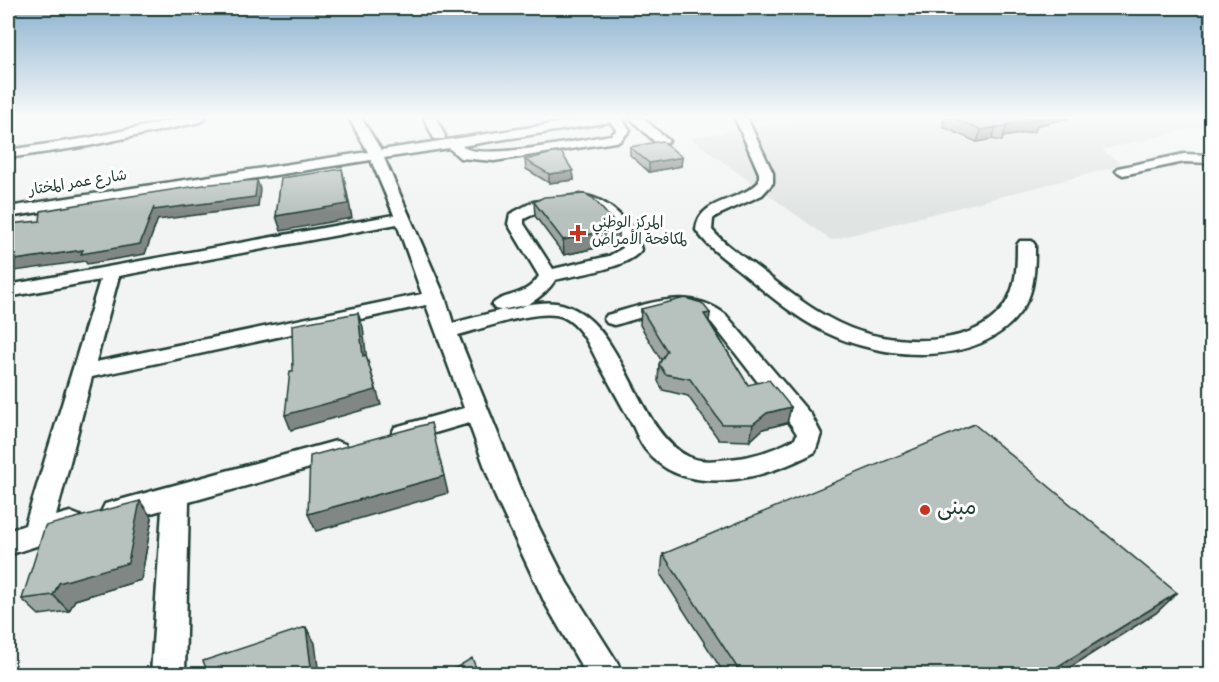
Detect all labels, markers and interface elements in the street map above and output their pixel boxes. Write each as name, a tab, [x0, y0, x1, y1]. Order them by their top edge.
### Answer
street label: شارع عمر المختار	[26, 165, 129, 203]
place label: المركز الوطني لمكافحة الأمراض	[592, 213, 687, 252]
marker: المركز الوطني لمكافحة الأمراض	[569, 224, 587, 242]
place label: مبنى	[937, 495, 976, 525]
marker: مبنى	[918, 503, 932, 517]

